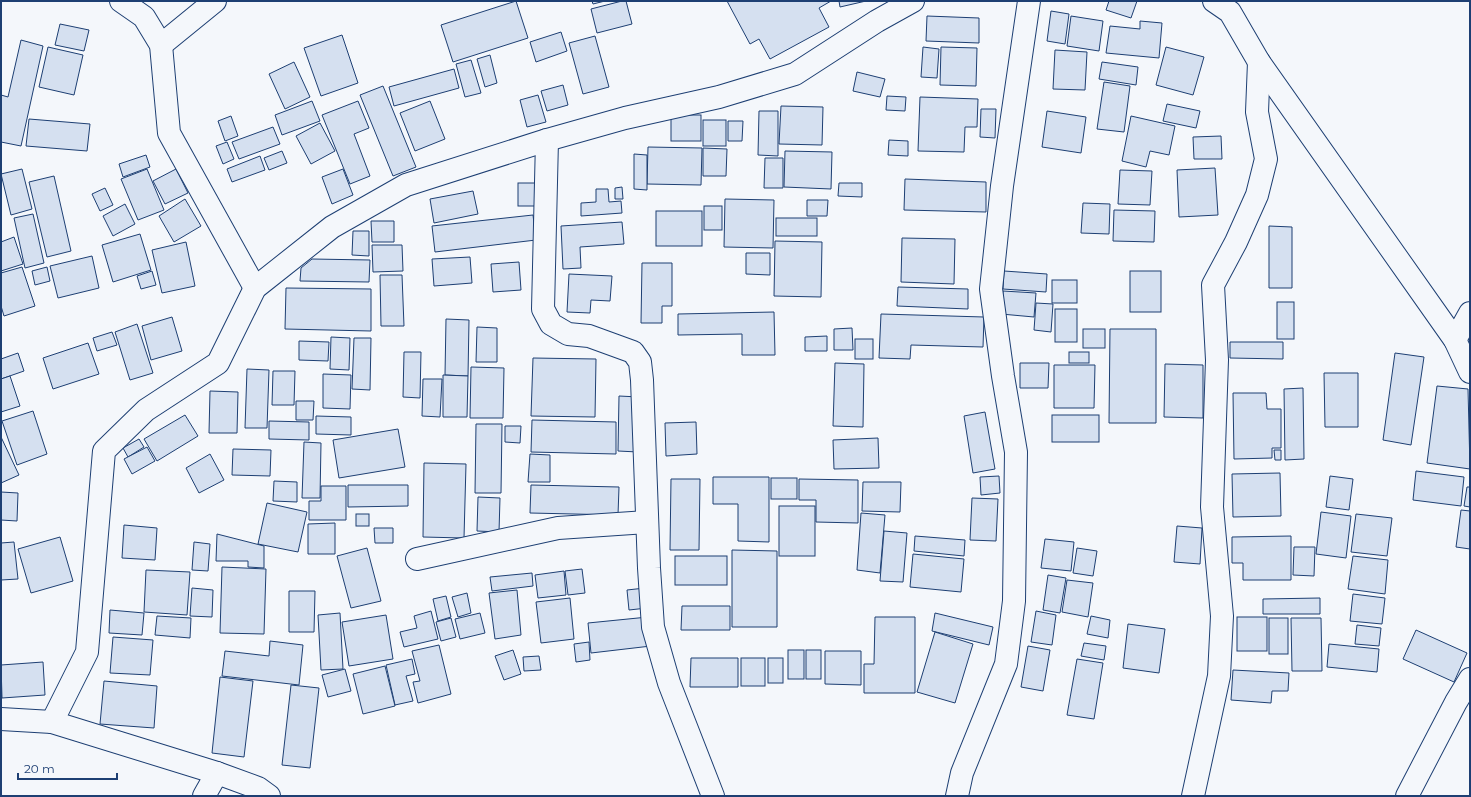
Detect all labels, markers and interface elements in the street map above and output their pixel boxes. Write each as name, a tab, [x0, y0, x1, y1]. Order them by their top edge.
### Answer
scale bar	[18, 755, 117, 781]
text: 20 m	[24, 761, 55, 776]

